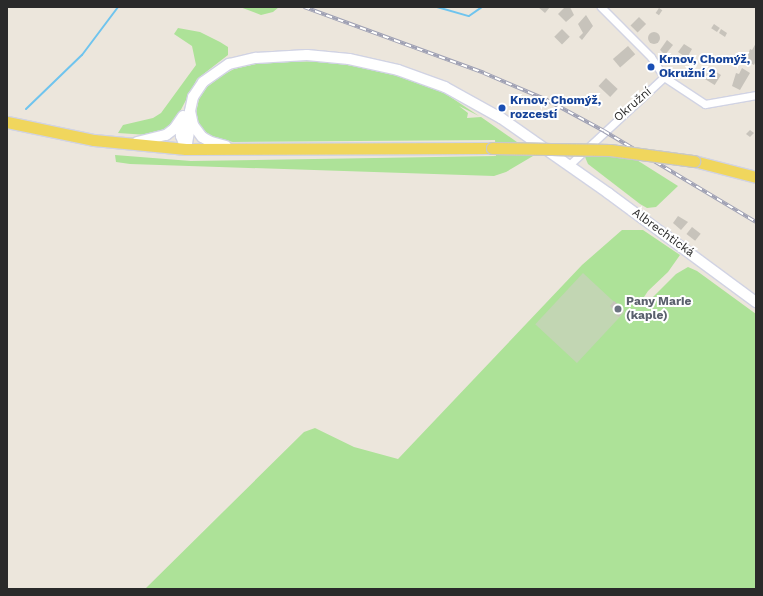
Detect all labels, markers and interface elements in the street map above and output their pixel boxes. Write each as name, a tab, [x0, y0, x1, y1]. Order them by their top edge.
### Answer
place label: Krnov, Chomýž, Okružní 2	[659, 53, 750, 81]
marker: Krnov, Chomýž, Okružní 2	[646, 62, 656, 72]
street label: Okružní	[611, 85, 655, 125]
place label: Krnov, Chomýž, rozcestí	[510, 94, 601, 122]
marker: Krnov, Chomýž, rozcestí	[497, 103, 507, 113]
street label: Albrechtická	[629, 206, 697, 260]
place label: Pany Marie (kaple)	[626, 295, 692, 323]
marker: Pany Marie (kaple)	[613, 304, 623, 314]

